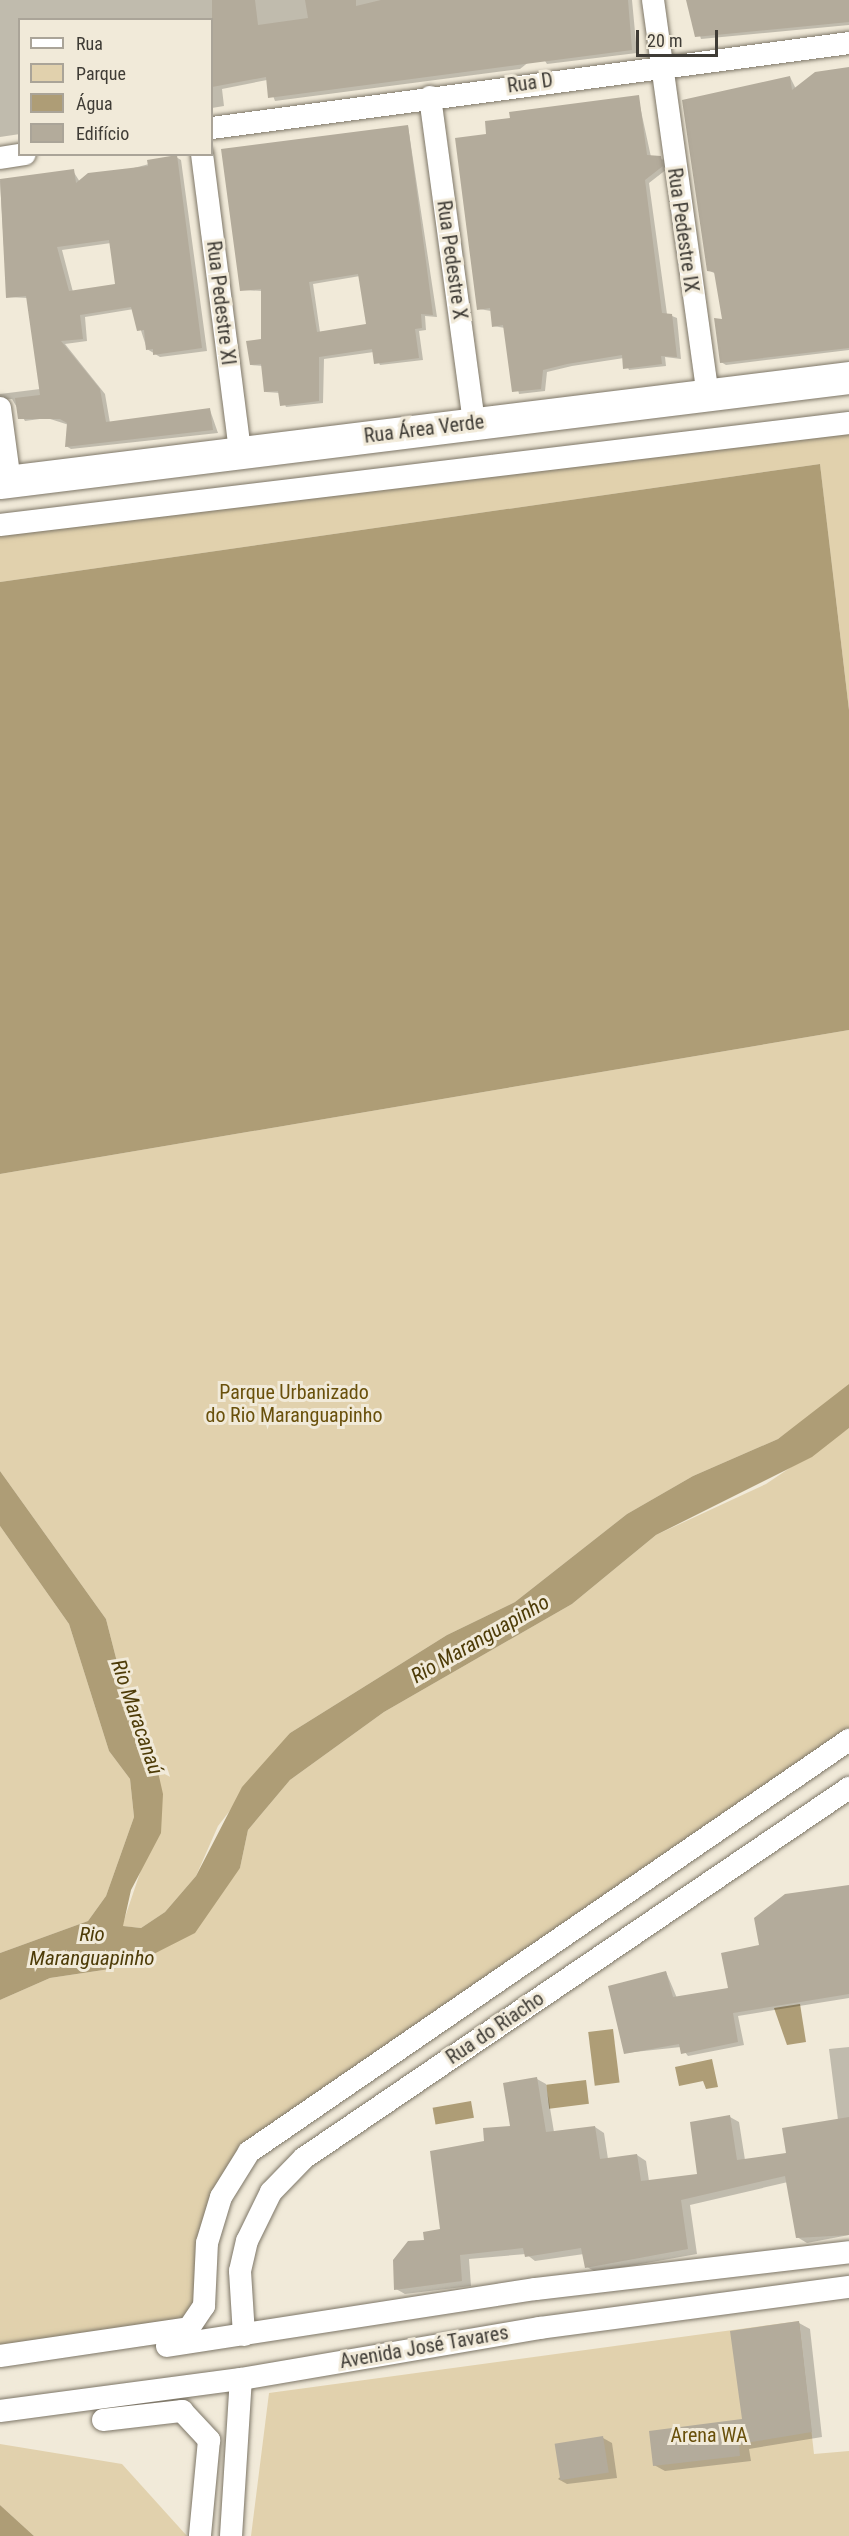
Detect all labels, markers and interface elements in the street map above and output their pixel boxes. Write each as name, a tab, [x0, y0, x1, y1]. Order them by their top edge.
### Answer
legend	[18, 18, 213, 156]
scale bar	[639, 18, 722, 56]
text: 20 m	[647, 30, 682, 51]
text: Rua	[76, 33, 103, 54]
text: Parque	[76, 63, 126, 84]
street label: Rua D	[506, 68, 554, 98]
text: Água	[76, 93, 113, 114]
text: Edifício	[76, 123, 129, 144]
street label: Rua Pedestre IX	[662, 166, 704, 294]
street label: Rua Pedestre X	[432, 199, 472, 321]
street label: Rua Pedestre XI	[201, 239, 241, 367]
street label: Rua Área Verde	[363, 410, 485, 448]
park label: Parque Urbanizado do Rio Maranguapinho	[206, 1381, 382, 1428]
water label: Rio Maranguapinho	[406, 1589, 554, 1689]
water label: Rio Maracanaú	[106, 1656, 168, 1778]
water label: Rio Maranguapinho	[30, 1921, 154, 1971]
street label: Rua do Riacho	[442, 1987, 548, 2069]
street label: Avenida José Tavares	[338, 2320, 510, 2374]
park label: Arena WA	[670, 2423, 748, 2447]

